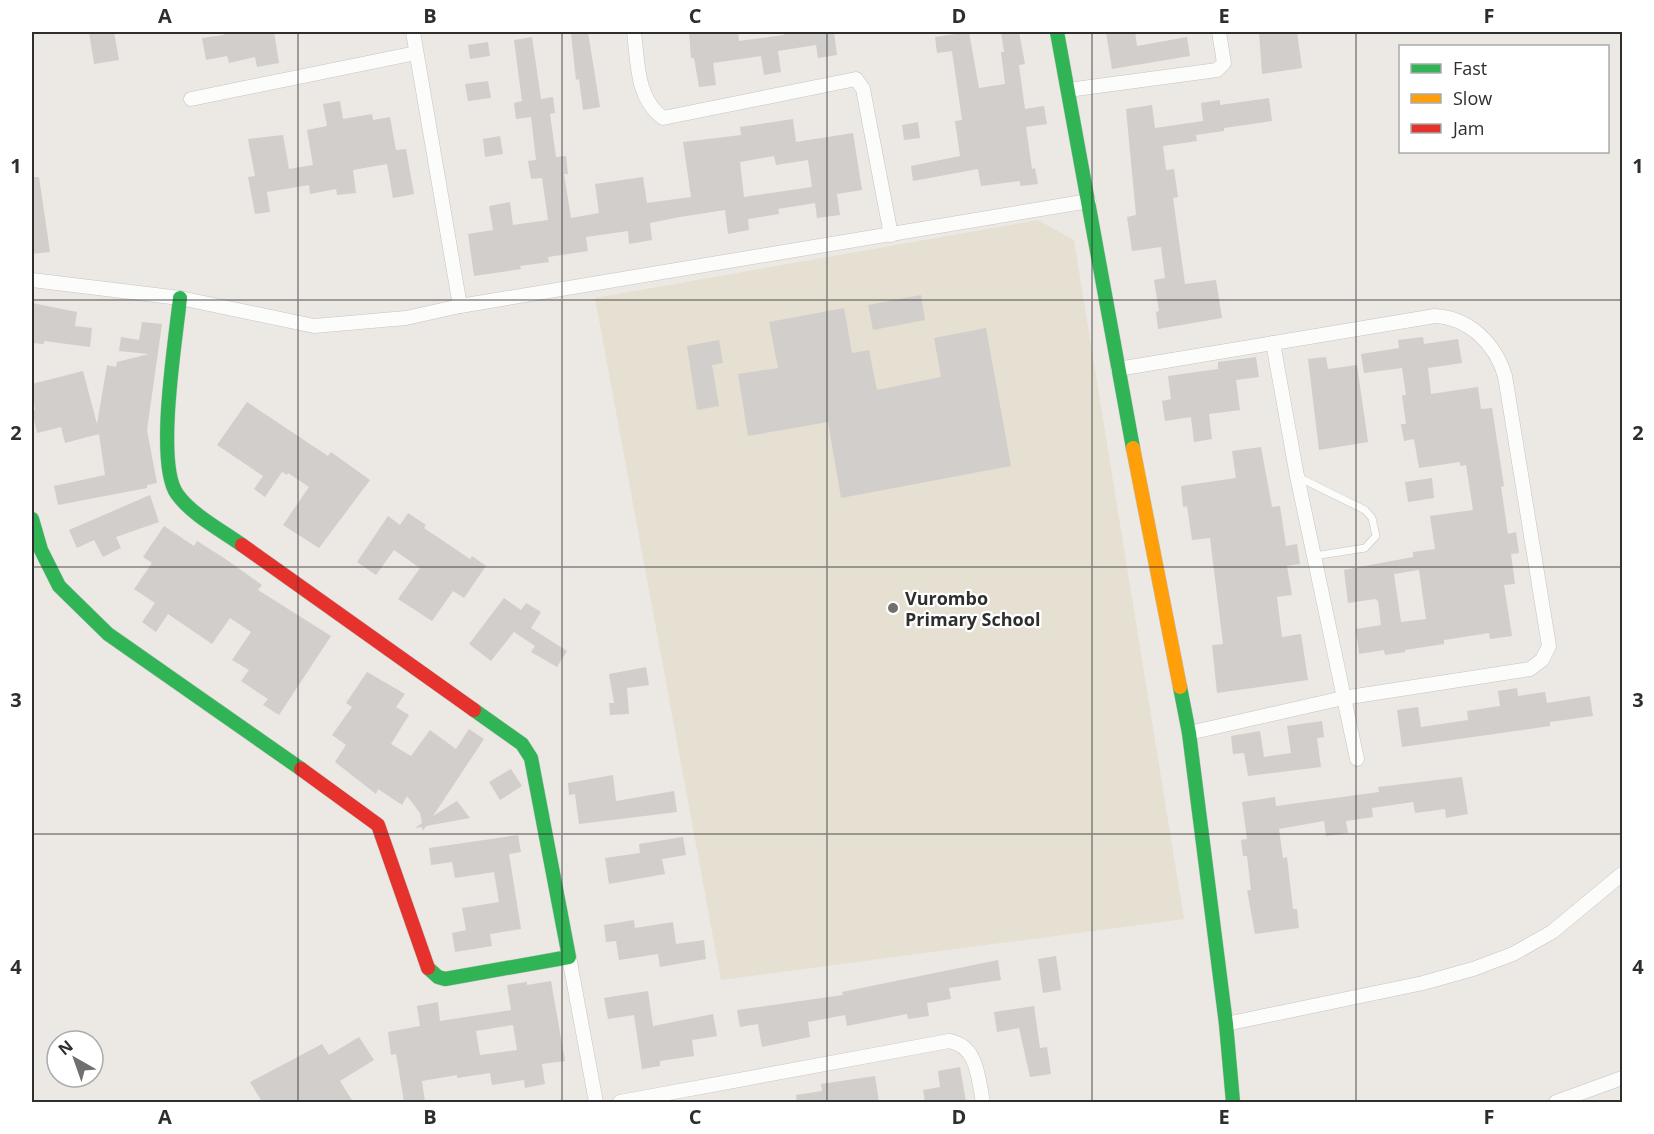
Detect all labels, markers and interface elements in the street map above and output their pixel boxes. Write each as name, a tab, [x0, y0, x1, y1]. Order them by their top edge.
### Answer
text: A	[158, 2, 172, 29]
text: B	[423, 2, 437, 29]
text: C	[689, 2, 702, 29]
text: D	[952, 2, 966, 29]
text: E	[1218, 2, 1230, 29]
text: F	[1484, 2, 1494, 29]
legend	[1399, 45, 1609, 153]
text: Fast	[1453, 56, 1487, 80]
text: Slow	[1453, 86, 1492, 110]
text: Jam	[1451, 116, 1485, 140]
text: 1	[10, 152, 22, 179]
text: 1	[1632, 152, 1644, 179]
text: 2	[10, 419, 22, 446]
text: 2	[1632, 419, 1644, 446]
place label: Vurombo Primary School	[905, 586, 1040, 631]
marker: Vurombo Primary School	[886, 601, 900, 615]
text: 3	[10, 686, 22, 713]
text: 3	[1632, 686, 1644, 713]
text: 4	[10, 953, 22, 980]
text: 4	[1632, 953, 1644, 980]
north arrow	[45, 1029, 105, 1089]
text: N	[53, 1035, 77, 1060]
text: A	[158, 1103, 172, 1130]
text: B	[423, 1103, 437, 1130]
text: C	[689, 1103, 702, 1130]
text: D	[952, 1103, 966, 1130]
text: E	[1218, 1103, 1230, 1130]
text: F	[1484, 1103, 1494, 1130]

